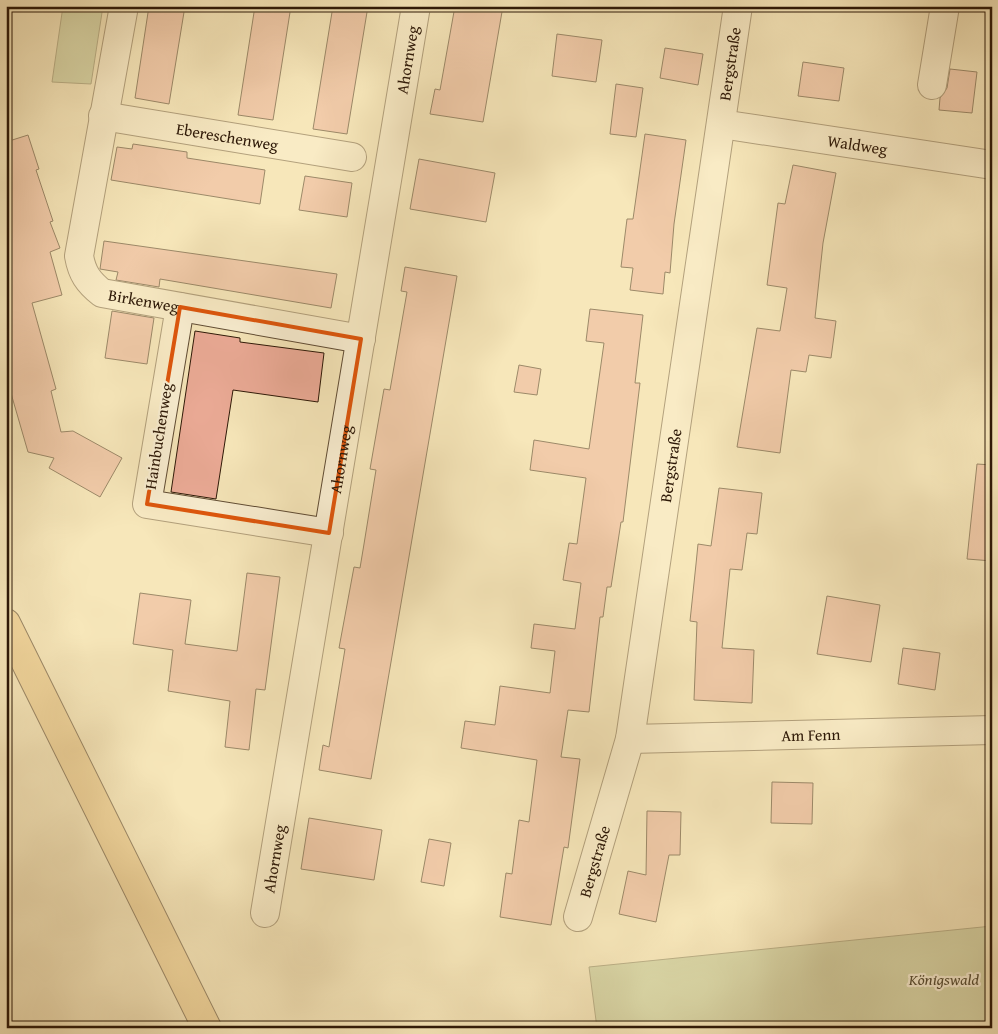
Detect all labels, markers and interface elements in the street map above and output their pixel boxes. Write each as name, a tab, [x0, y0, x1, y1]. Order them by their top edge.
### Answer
street label: Ahornweg	[390, 24, 425, 96]
street label: Bergstraße	[712, 25, 747, 102]
street label: Ebereschenweg	[175, 116, 280, 157]
street label: Waldweg	[826, 128, 889, 161]
street label: Birkenweg	[107, 282, 181, 318]
street label: Hainbuchenweg	[138, 381, 178, 491]
street label: Ahornweg	[323, 423, 358, 495]
street label: Bergstraße	[653, 427, 688, 504]
street label: Am Fenn	[781, 722, 841, 747]
street label: Bergstraße	[572, 822, 616, 900]
street label: Ahornweg	[257, 823, 292, 895]
park label: Königswald	[908, 967, 979, 991]

